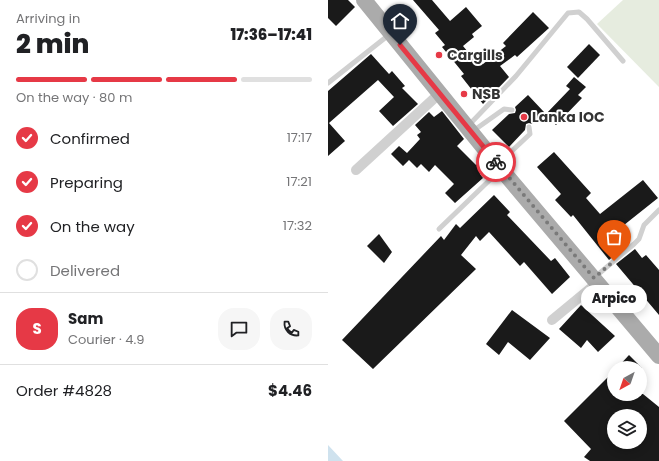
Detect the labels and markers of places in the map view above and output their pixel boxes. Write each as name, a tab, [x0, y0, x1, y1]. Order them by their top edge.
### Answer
pin	[383, 4, 417, 45]
place label: Cargills	[447, 45, 503, 65]
marker: Cargills	[434, 50, 444, 60]
place label: NSB	[472, 84, 500, 104]
marker: NSB	[459, 89, 469, 99]
place label: Lanka IOC	[532, 107, 605, 127]
marker: Lanka IOC	[519, 112, 529, 122]
pin	[597, 220, 631, 261]
callout: Arpico	[581, 285, 647, 313]

